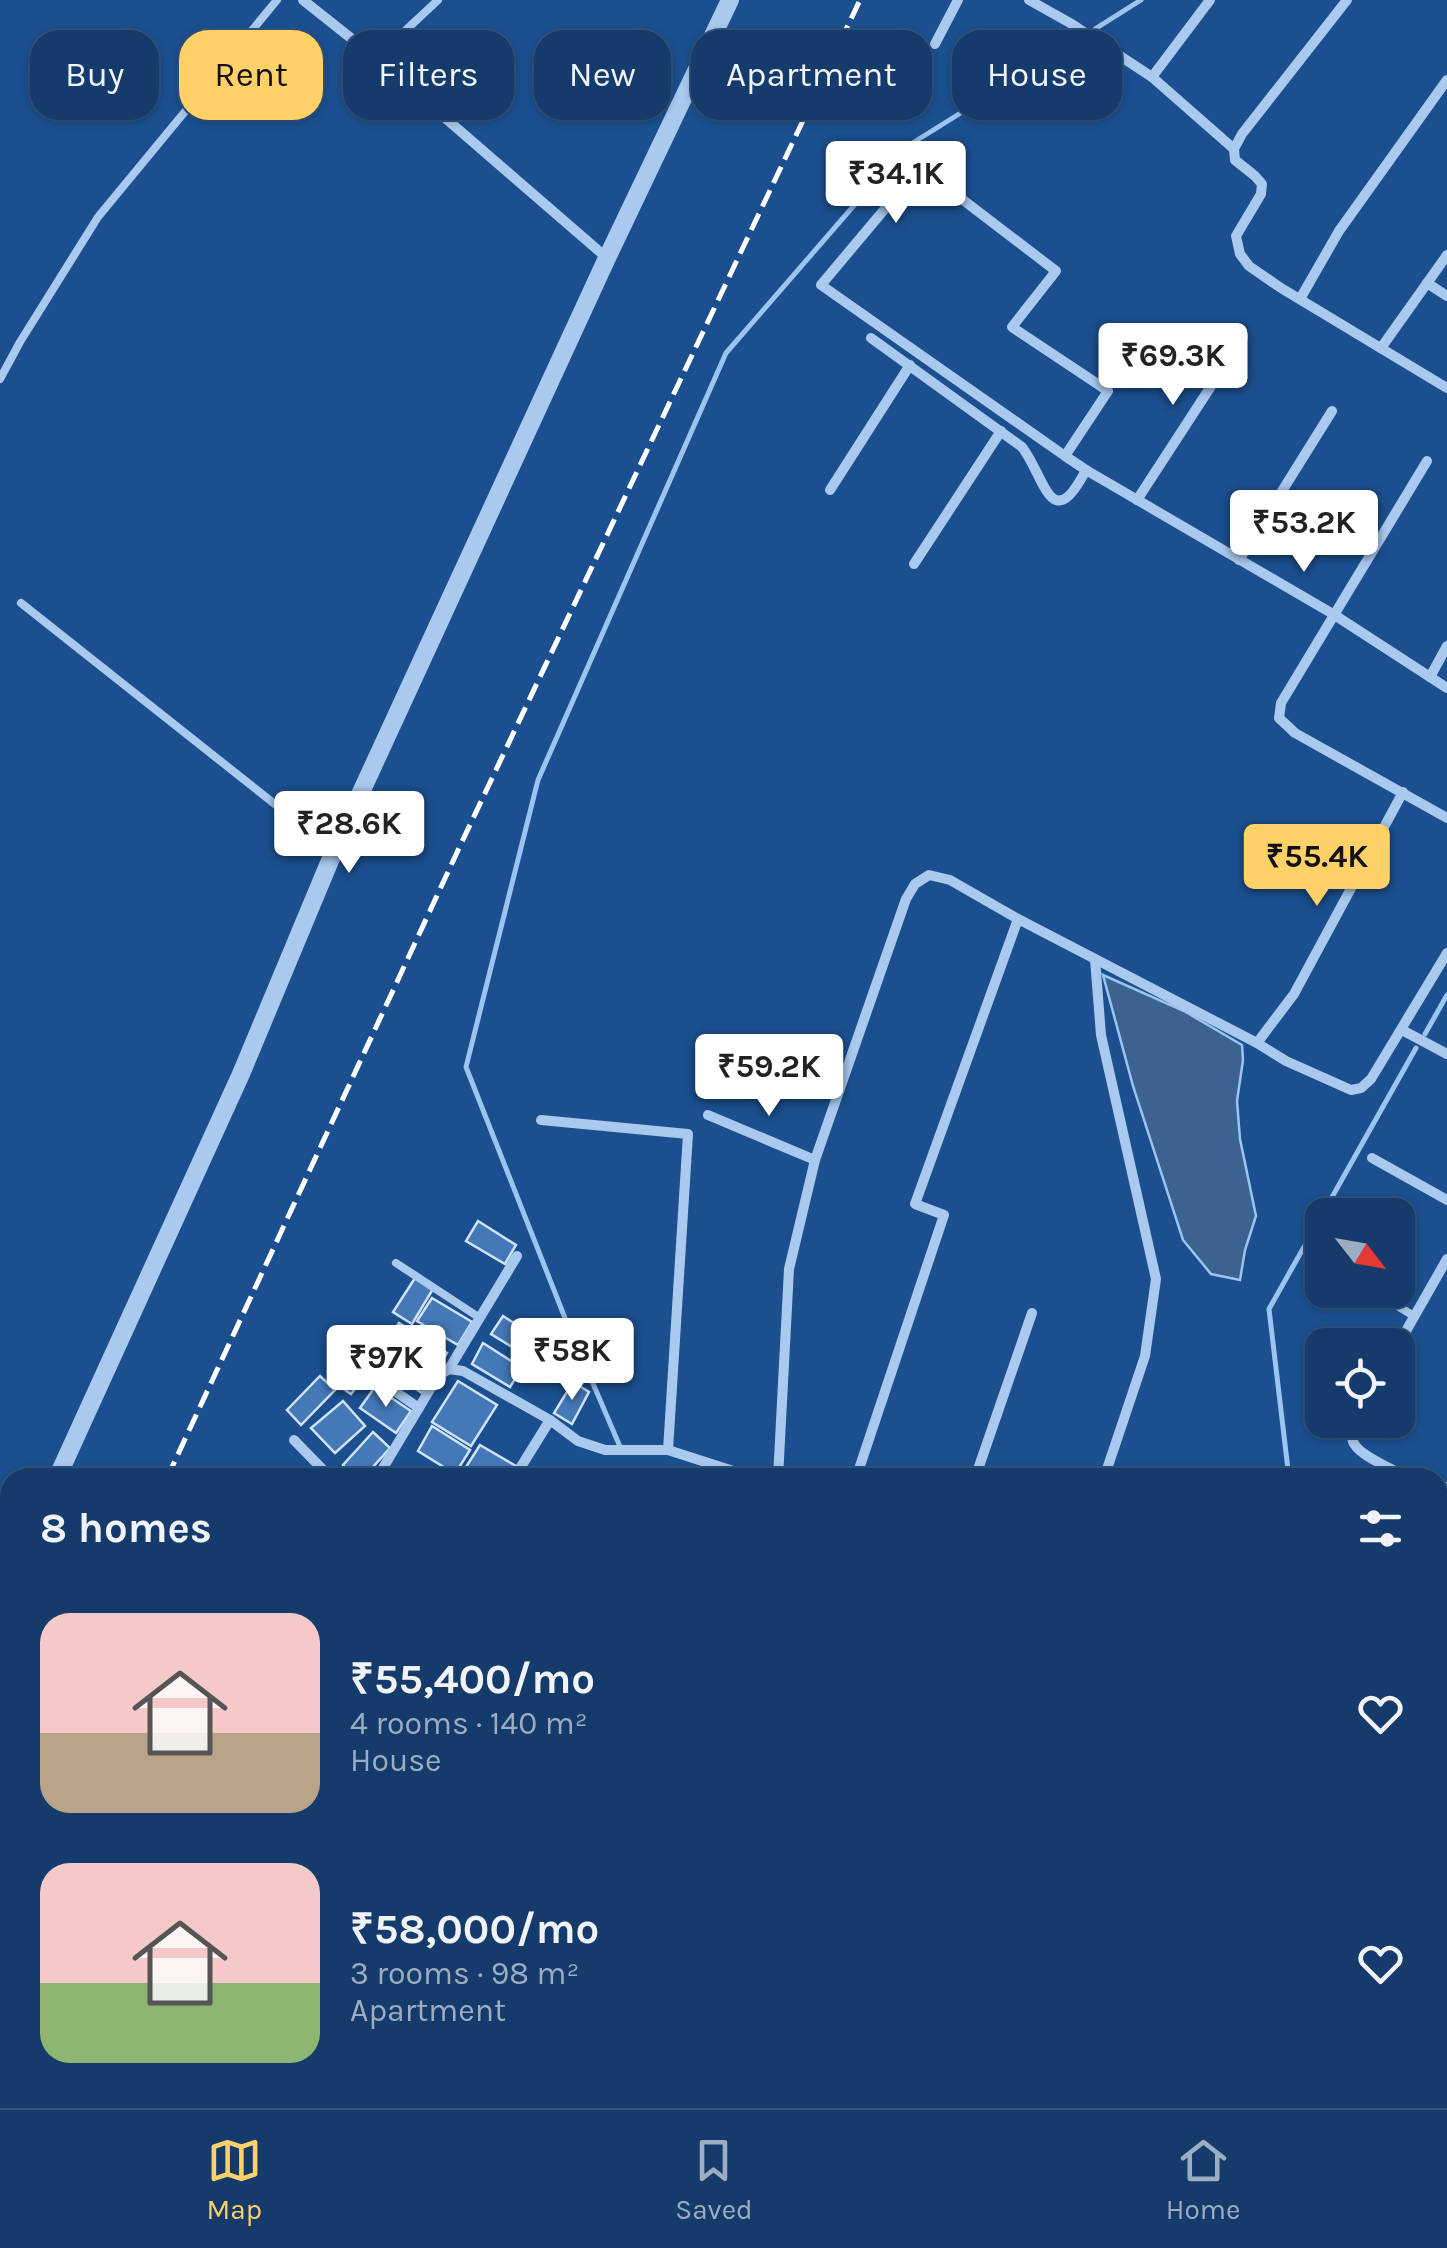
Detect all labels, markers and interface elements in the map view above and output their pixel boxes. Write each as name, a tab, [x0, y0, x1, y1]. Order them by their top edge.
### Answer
chip: Buy	[30, 30, 159, 120]
chip: Rent	[179, 30, 323, 120]
chip: Filters	[343, 30, 514, 120]
chip: New	[534, 30, 671, 120]
chip: Apartment	[691, 30, 932, 120]
chip: House	[952, 30, 1122, 120]
pin: ₹34.1K	[815, 141, 977, 226]
text: ₹34.1K	[848, 155, 944, 192]
pin: ₹69.3K	[1092, 323, 1254, 408]
text: ₹69.3K	[1121, 337, 1225, 374]
pin: ₹53.2K	[1223, 490, 1385, 575]
text: ₹53.2K	[1252, 504, 1356, 541]
pin: ₹28.6K	[268, 791, 430, 876]
text: ₹28.6K	[296, 805, 402, 842]
pin: ₹55.4K	[1236, 824, 1398, 909]
text: ₹55.4K	[1266, 838, 1368, 875]
pin: ₹59.2K	[688, 1034, 850, 1119]
text: ₹59.2K	[717, 1048, 821, 1085]
north arrow	[1305, 1198, 1415, 1308]
map controls	[1305, 1198, 1415, 1438]
pin: ₹58K	[513, 1318, 631, 1403]
pin: ₹97K	[327, 1325, 445, 1410]
button: locate	[1305, 1328, 1415, 1438]
text: ₹58K	[533, 1332, 611, 1369]
text: ₹97K	[349, 1339, 423, 1376]
icon: filters	[1353, 1501, 1408, 1556]
text: 8 homes	[40, 1503, 212, 1553]
icon: home	[120, 1653, 240, 1773]
text: ₹55,400/mo	[350, 1654, 595, 1704]
icon: heart	[1353, 1686, 1408, 1741]
text: 4 rooms · 140 m²	[350, 1705, 588, 1742]
text: House	[350, 1742, 442, 1779]
icon: home	[120, 1903, 240, 2023]
text: ₹58,000/mo	[350, 1904, 599, 1954]
icon: heart	[1353, 1936, 1408, 1991]
text: 3 rooms · 98 m²	[350, 1955, 579, 1992]
text: Apartment	[350, 1992, 506, 2029]
tab: Map	[207, 2133, 262, 2226]
tab: Saved	[675, 2133, 753, 2226]
tab: Home	[1166, 2133, 1240, 2226]

